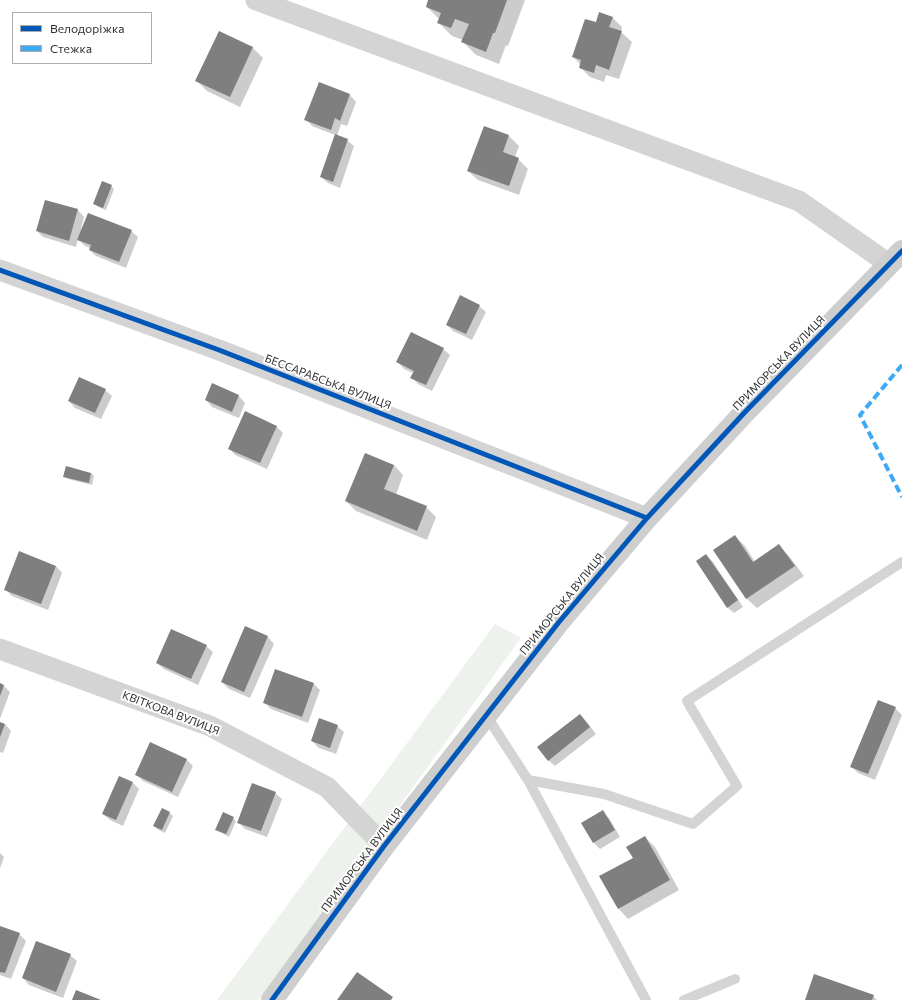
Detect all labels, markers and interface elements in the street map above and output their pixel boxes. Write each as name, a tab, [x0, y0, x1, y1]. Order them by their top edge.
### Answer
legend	[12, 12, 152, 64]
text: Велодоріжка	[50, 21, 125, 35]
text: Стежка	[50, 41, 92, 55]
street label: ПРИМОРСЬКА ВУЛИЦЯ	[730, 313, 828, 413]
street label: БЕССАРАБСЬКА ВУЛИЦЯ	[263, 352, 393, 412]
street label: ПРИМОРСЬКА ВУЛИЦЯ	[517, 551, 607, 657]
street label: КВІТКОВА ВУЛИЦЯ	[121, 688, 221, 738]
street label: ПРИМОРСЬКА ВУЛИЦЯ	[319, 805, 405, 915]

